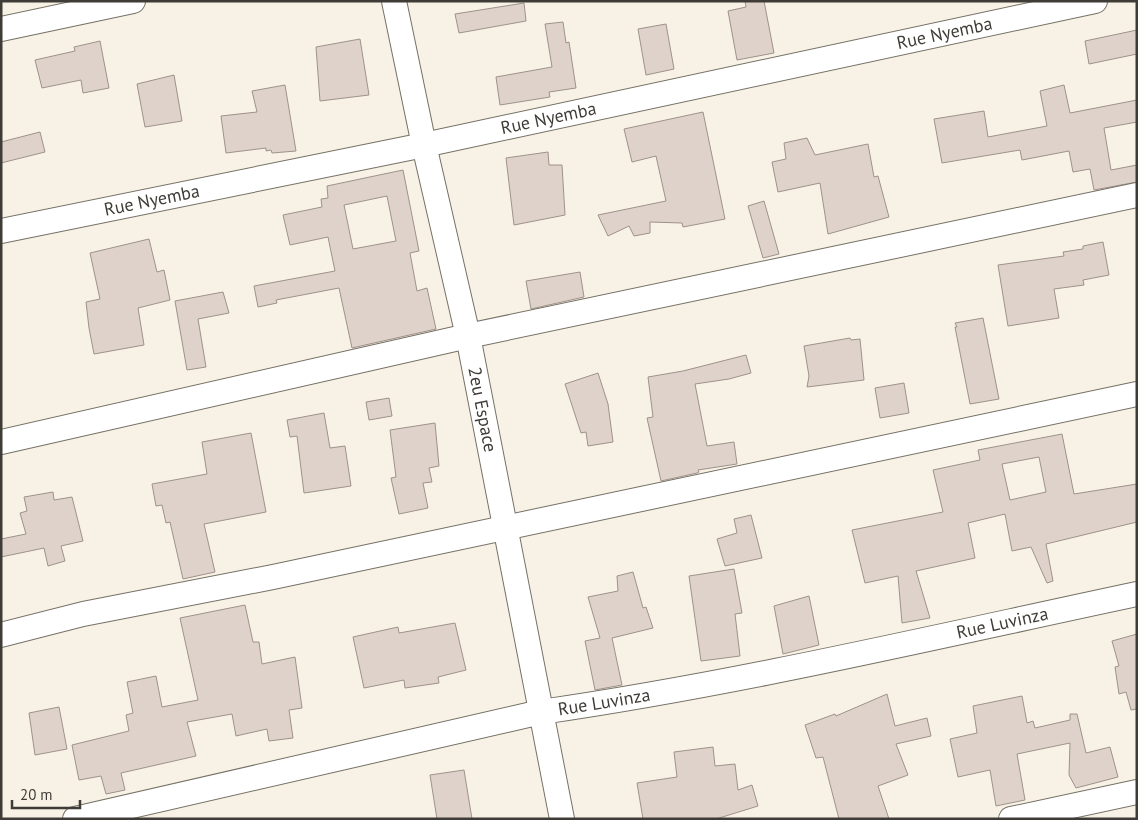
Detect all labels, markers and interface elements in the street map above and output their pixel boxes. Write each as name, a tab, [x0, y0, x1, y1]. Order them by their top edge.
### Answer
street label: Rue Nyemba	[895, 11, 994, 54]
street label: Rue Nyemba	[499, 96, 598, 139]
street label: Rue Nyemba	[102, 179, 202, 221]
street label: 2eu Espace	[463, 365, 502, 454]
street label: Rue Luvinza	[954, 601, 1050, 644]
street label: Rue Luvinza	[556, 683, 652, 720]
scale bar	[12, 778, 80, 810]
text: 20 m	[20, 785, 53, 804]

